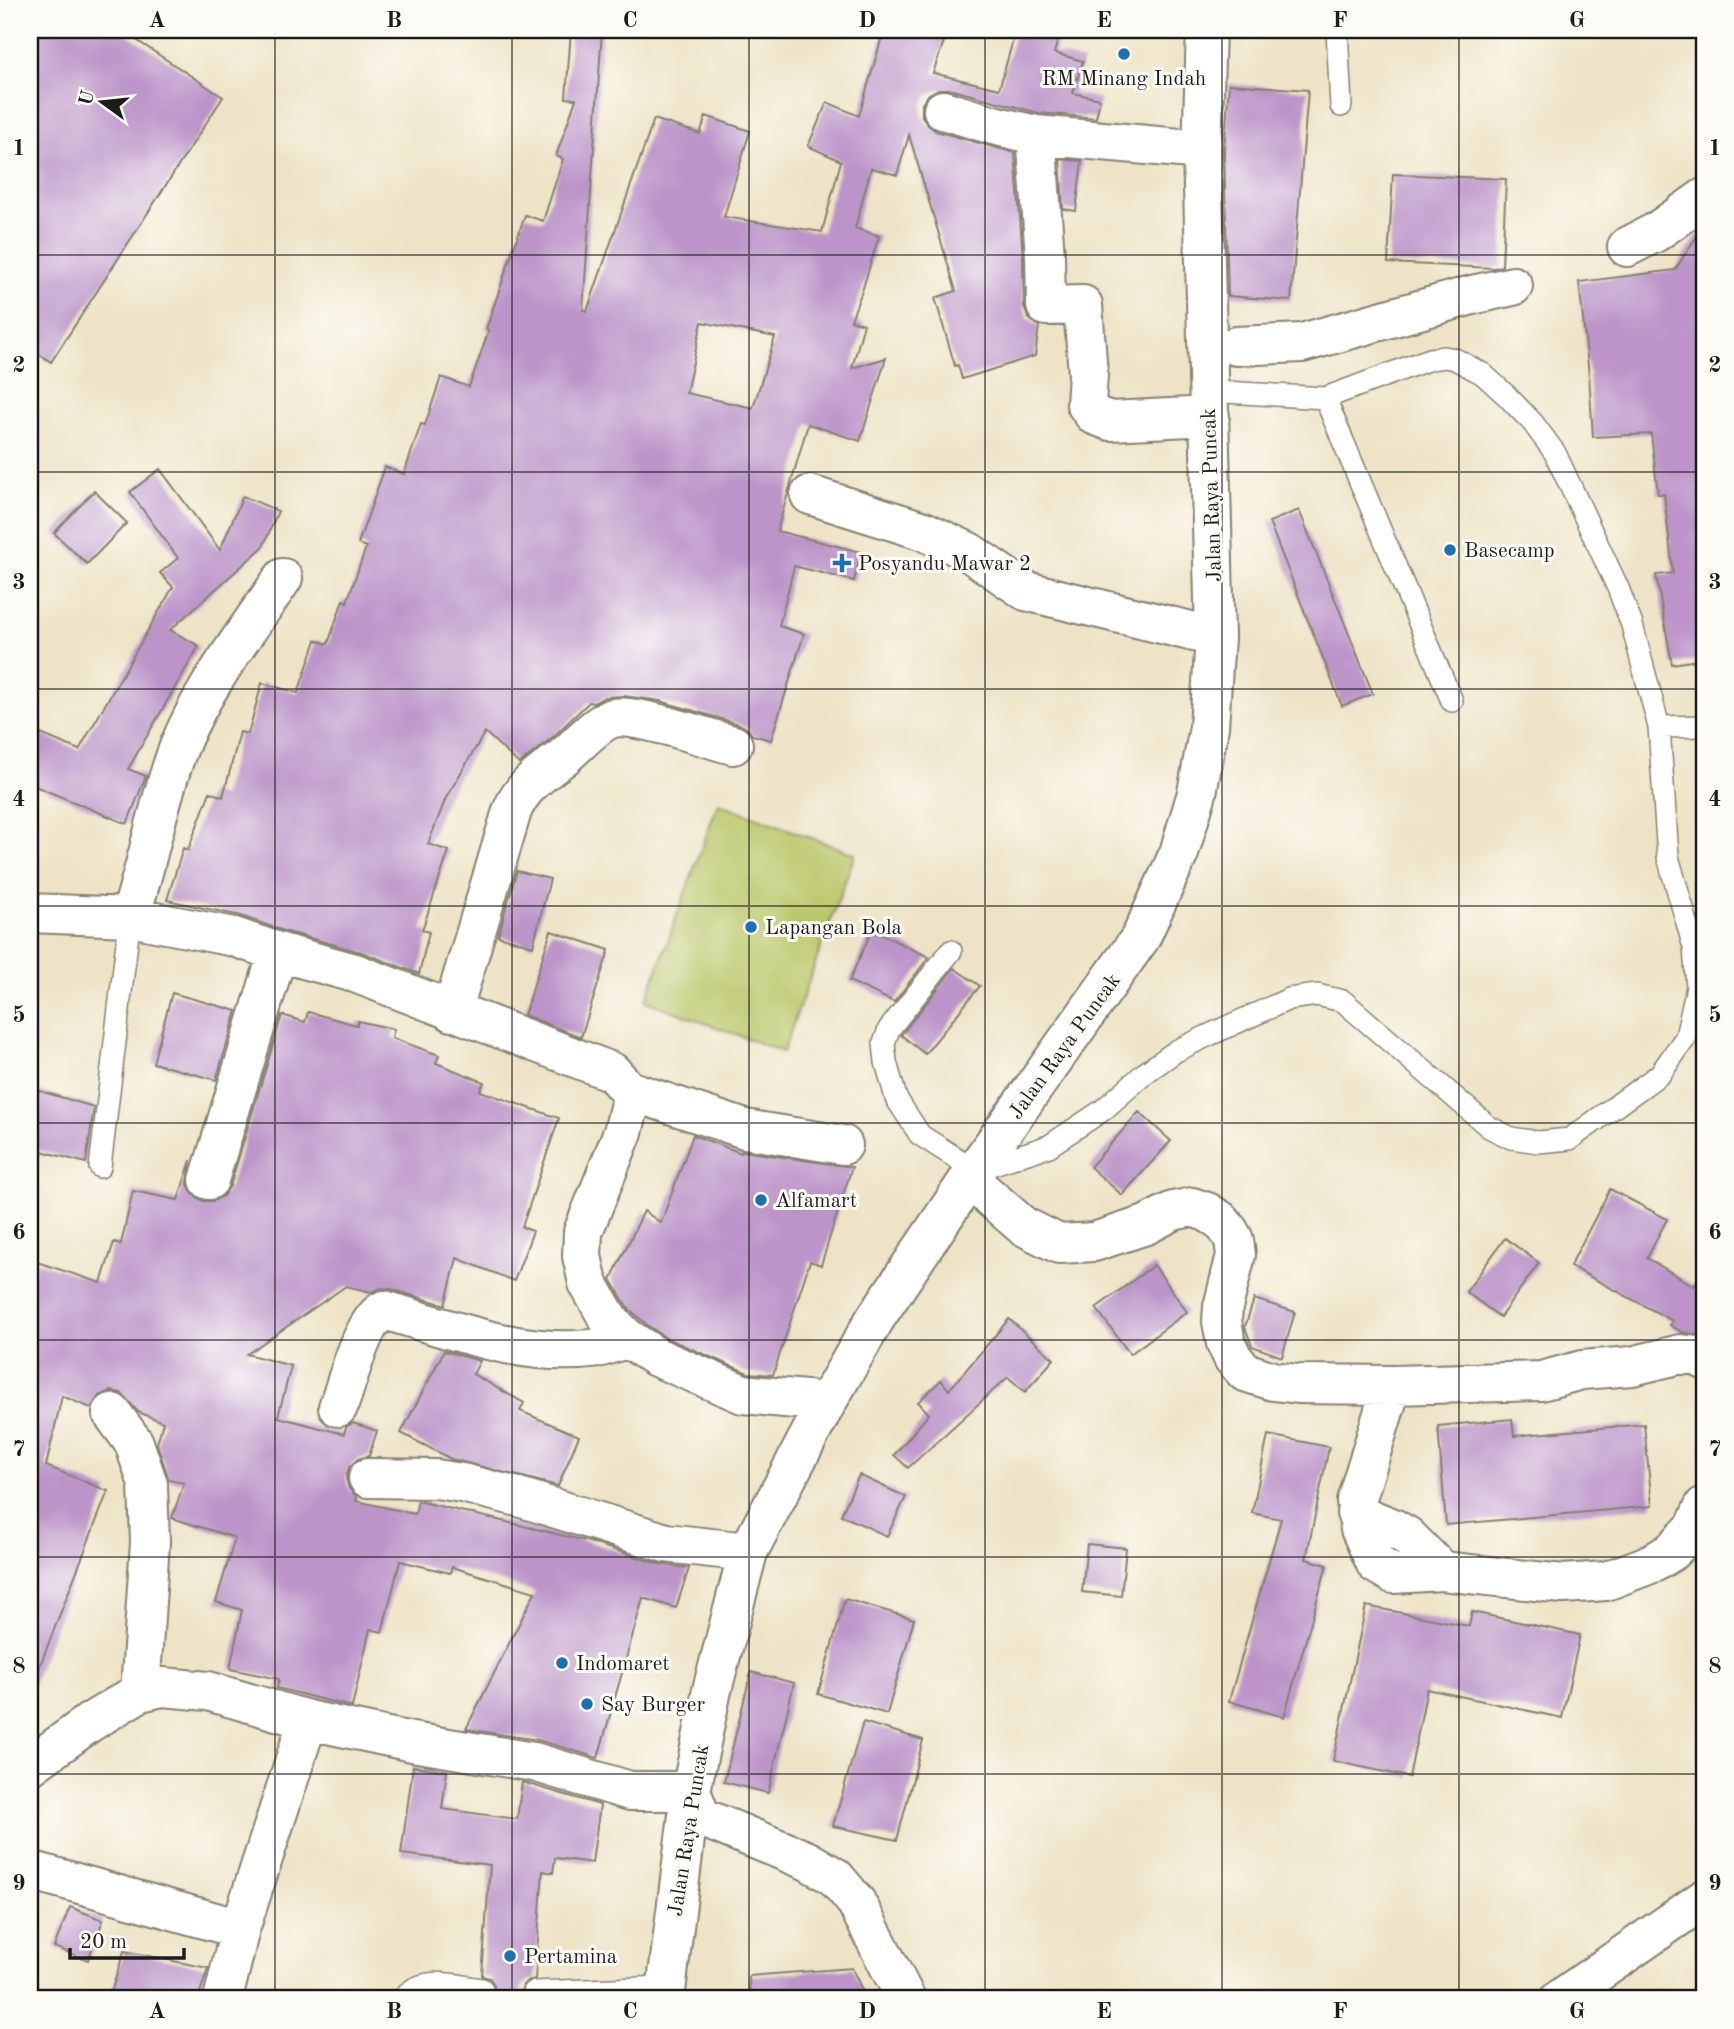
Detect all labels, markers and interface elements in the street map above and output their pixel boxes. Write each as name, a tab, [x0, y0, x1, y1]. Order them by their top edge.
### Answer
text: A	[148, 9, 166, 32]
text: B	[386, 9, 402, 32]
text: C	[622, 9, 638, 32]
text: D	[858, 9, 876, 32]
text: E	[1096, 9, 1112, 32]
text: F	[1332, 9, 1348, 32]
text: G	[1569, 9, 1585, 32]
marker: RM Minang Indah	[1116, 46, 1132, 62]
north arrow	[66, 66, 136, 136]
place label: RM Minang Indah	[1042, 69, 1206, 90]
text: U	[77, 88, 99, 108]
text: 1	[12, 137, 26, 160]
text: 1	[1708, 137, 1722, 160]
text: 2	[12, 354, 26, 377]
text: 2	[1708, 354, 1722, 377]
street label: Jalan Raya Puncak	[1199, 408, 1226, 582]
place label: Basecamp	[1464, 541, 1555, 562]
marker: Basecamp	[1442, 542, 1458, 558]
marker: Posyandu Mawar 2	[832, 553, 852, 573]
place label: Posyandu Mawar 2	[858, 554, 1031, 575]
text: 3	[12, 571, 26, 594]
text: 3	[1708, 571, 1722, 594]
text: 4	[12, 788, 26, 811]
text: 4	[1708, 788, 1722, 811]
place label: Lapangan Bola	[765, 918, 902, 939]
marker: Lapangan Bola	[743, 919, 759, 935]
street label: Jalan Raya Puncak	[1006, 970, 1125, 1123]
text: 5	[12, 1004, 26, 1027]
text: 5	[1708, 1004, 1722, 1027]
place label: Alfamart	[775, 1191, 857, 1212]
marker: Alfamart	[753, 1192, 769, 1208]
text: 6	[12, 1221, 26, 1244]
text: 6	[1708, 1221, 1722, 1244]
text: 7	[12, 1438, 26, 1461]
text: 7	[1708, 1438, 1722, 1461]
place label: Indomaret	[576, 1654, 670, 1675]
text: 8	[12, 1655, 26, 1678]
marker: Indomaret	[554, 1655, 570, 1671]
text: 8	[1708, 1655, 1722, 1678]
place label: Say Burger	[601, 1695, 705, 1716]
marker: Say Burger	[579, 1696, 595, 1712]
street label: Jalan Raya Puncak	[665, 1743, 713, 1918]
text: 9	[12, 1872, 26, 1895]
text: 9	[1708, 1872, 1722, 1895]
scale bar	[70, 1917, 184, 1961]
text: 20 m	[80, 1932, 127, 1953]
place label: Pertamina	[524, 1947, 617, 1968]
marker: Pertamina	[502, 1948, 518, 1964]
text: A	[148, 2000, 166, 2023]
text: B	[386, 2000, 402, 2023]
text: C	[622, 2000, 638, 2023]
text: D	[858, 2000, 876, 2023]
text: E	[1096, 2000, 1112, 2023]
text: F	[1332, 2000, 1348, 2023]
text: G	[1569, 2000, 1585, 2023]

